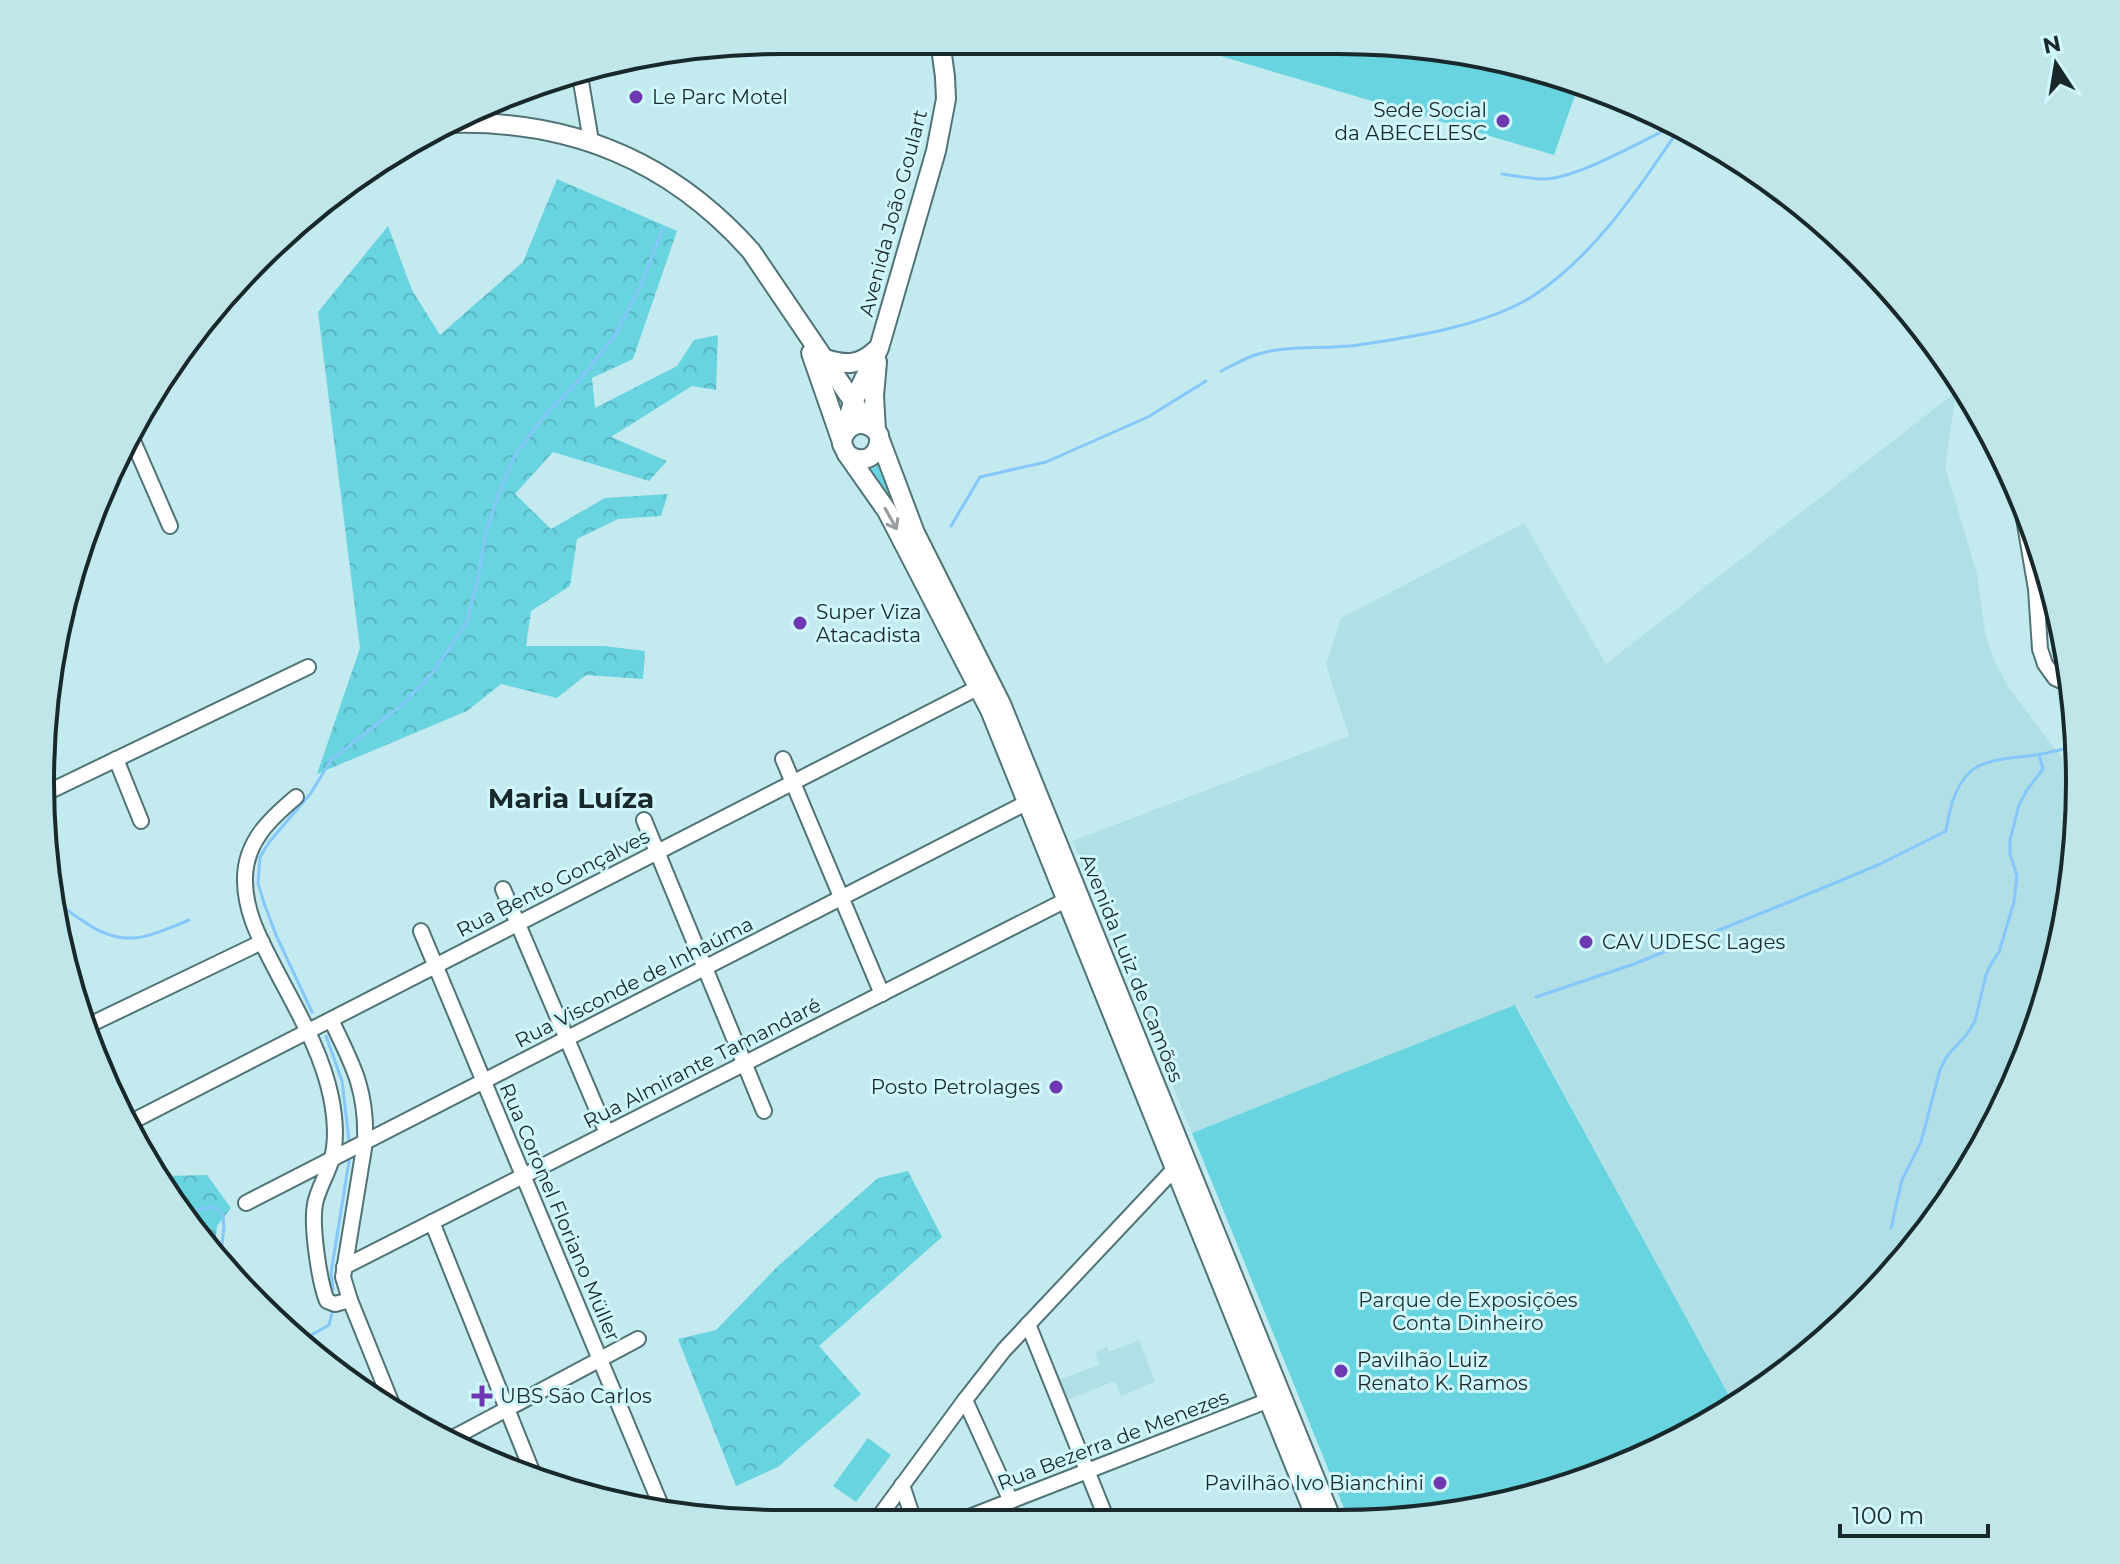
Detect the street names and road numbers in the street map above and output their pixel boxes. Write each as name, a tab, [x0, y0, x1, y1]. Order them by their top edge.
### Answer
street label: Avenida João Goulart	[854, 107, 932, 319]
street label: Rua Bento Gonçalves	[452, 824, 654, 942]
street label: Avenida Luiz de Camões	[1075, 850, 1189, 1086]
street label: Rua Visconde de Inhaúma	[511, 911, 757, 1053]
street label: Rua Almirante Tamandaré	[579, 993, 825, 1133]
street label: Rua Coronel Floriano Müller	[495, 1079, 625, 1345]
street label: Rua Bezerra de Menezes	[994, 1385, 1232, 1495]

